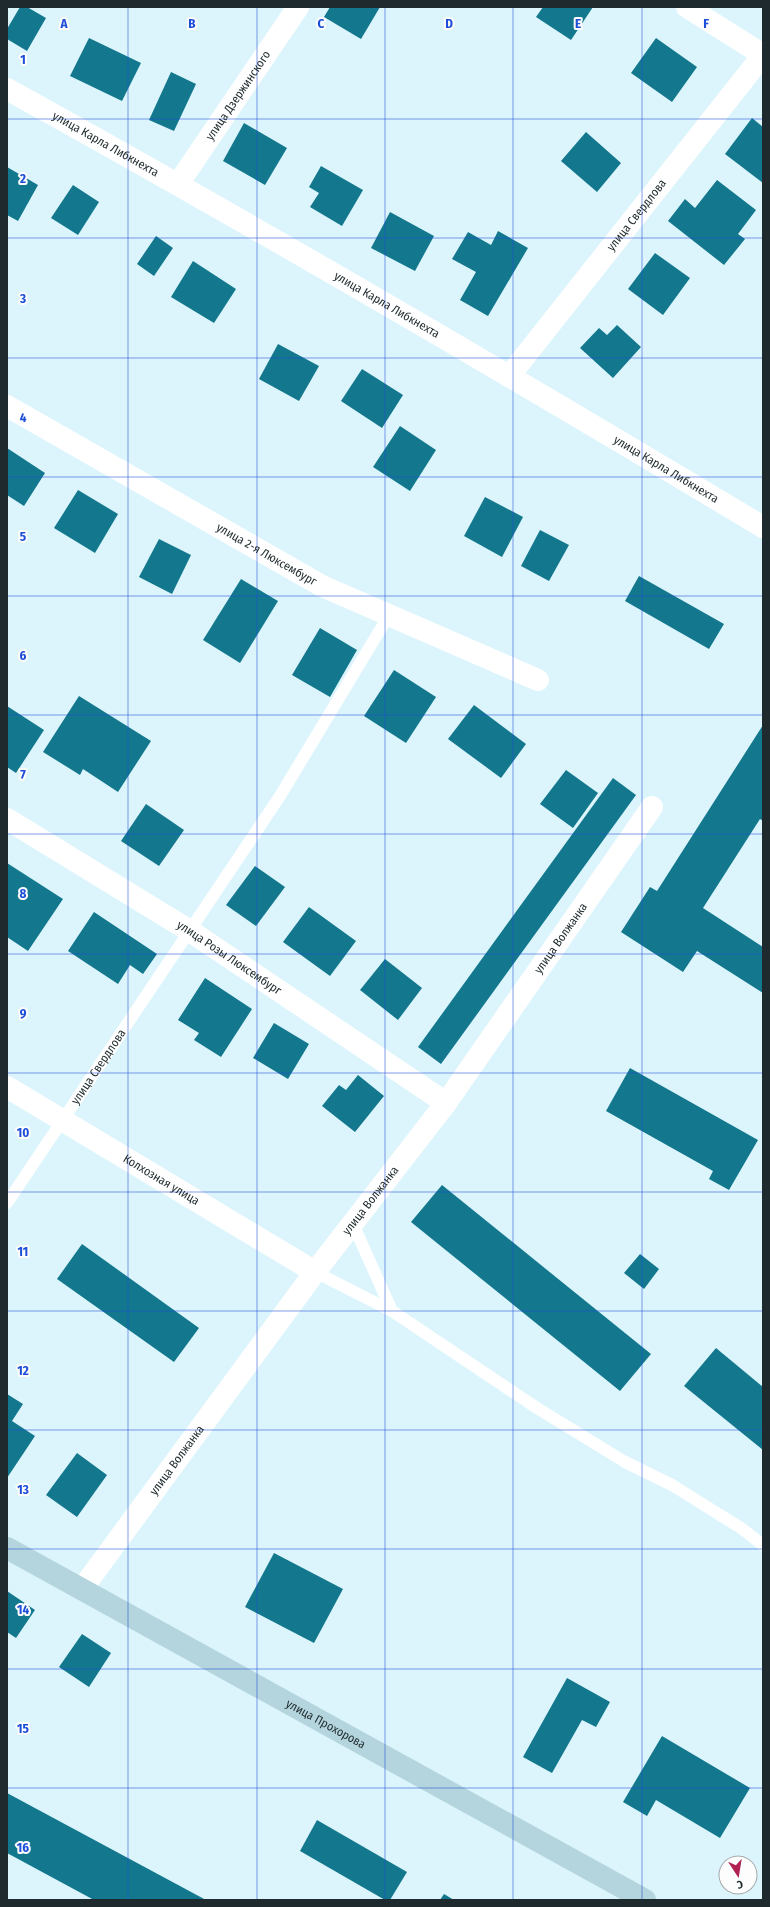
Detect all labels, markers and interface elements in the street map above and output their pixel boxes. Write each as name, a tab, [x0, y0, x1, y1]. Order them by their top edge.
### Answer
text: A	[59, 16, 68, 31]
text: B	[188, 16, 196, 31]
text: C	[318, 16, 325, 31]
text: D	[445, 16, 453, 31]
text: E	[575, 16, 581, 31]
text: F	[703, 16, 709, 31]
street label: улица Дзержинского	[203, 48, 273, 143]
text: 1	[20, 52, 26, 67]
street label: улица Карла Либкнехта	[50, 109, 161, 179]
text: 2	[19, 171, 26, 186]
street label: улица Свердлова	[604, 176, 669, 254]
street label: улица Карла Либкнехта	[332, 269, 442, 341]
text: 3	[19, 291, 26, 306]
text: 4	[20, 410, 27, 425]
street label: улица Карла Либкнехта	[611, 433, 721, 506]
street label: улица 2-я Люксембург	[214, 520, 319, 589]
text: 5	[20, 529, 26, 544]
text: 6	[20, 648, 27, 663]
text: 7	[20, 767, 26, 782]
text: 8	[20, 886, 27, 901]
street label: улица Волжанка	[531, 900, 590, 976]
street label: улица Розы Люксембург	[174, 918, 285, 998]
text: 9	[20, 1006, 27, 1021]
street label: улица Свердлова	[68, 1026, 129, 1107]
text: 10	[17, 1125, 29, 1140]
street label: Колхозная улица	[121, 1151, 202, 1208]
street label: улица Волжанка	[340, 1163, 402, 1238]
text: 11	[18, 1244, 28, 1259]
text: 12	[17, 1363, 29, 1378]
street label: улица Волжанка	[147, 1422, 207, 1498]
text: 13	[17, 1482, 29, 1497]
text: 14	[17, 1602, 29, 1617]
street label: улица Прохорова	[283, 1696, 368, 1751]
text: 15	[17, 1721, 29, 1736]
text: 16	[17, 1840, 29, 1855]
north arrow	[718, 1855, 758, 1895]
text: С	[736, 1877, 744, 1891]

